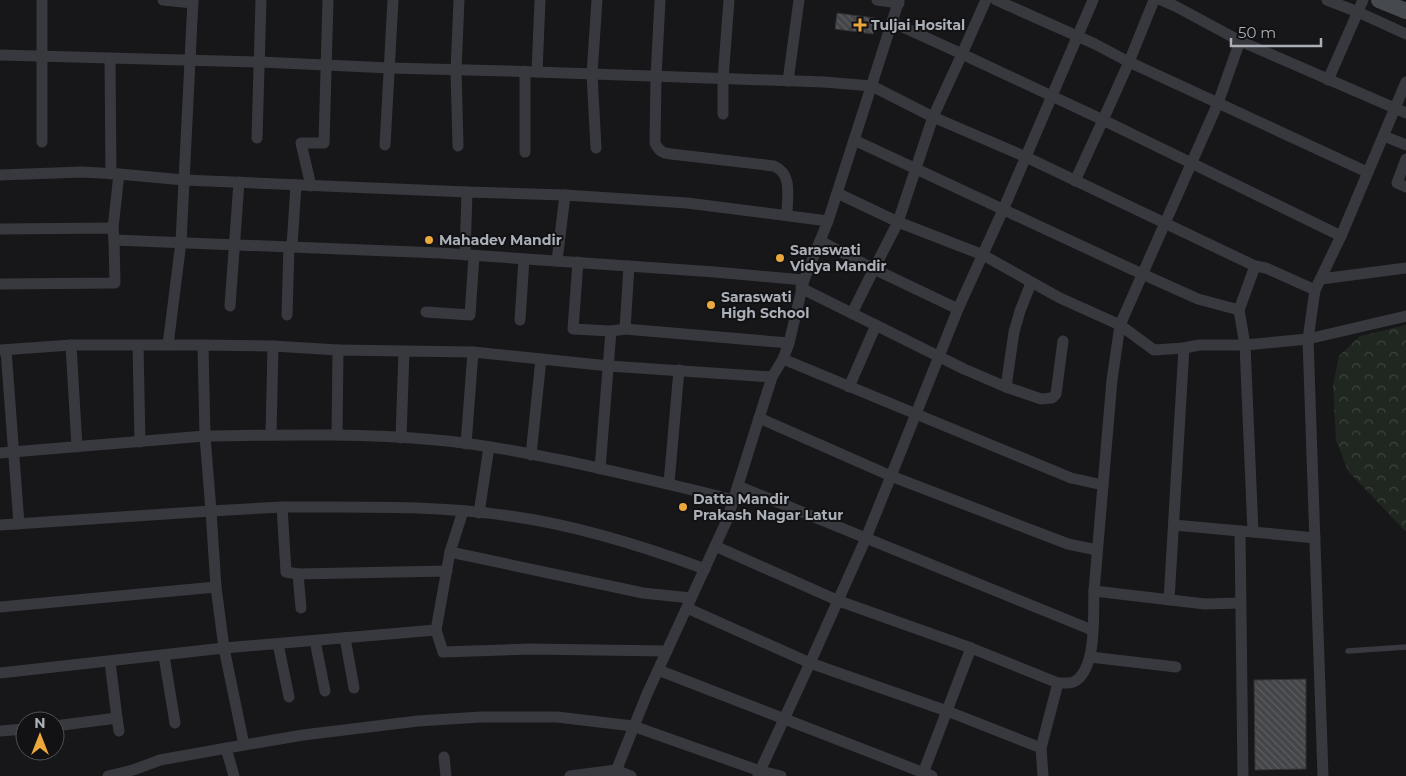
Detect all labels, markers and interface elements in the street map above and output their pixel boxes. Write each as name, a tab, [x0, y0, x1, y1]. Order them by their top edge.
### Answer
scale bar	[1231, 15, 1321, 47]
place label: Tuljai Hosital	[871, 16, 965, 34]
marker: Tuljai Hosital	[853, 18, 867, 32]
text: 50 m	[1238, 23, 1276, 42]
place label: Mahadev Mandir	[439, 231, 562, 249]
marker: Mahadev Mandir	[423, 234, 435, 246]
place label: Saraswati Vidya Mandir	[789, 241, 887, 275]
marker: Saraswati Vidya Mandir	[774, 252, 786, 264]
place label: Saraswati High School	[721, 288, 809, 322]
marker: Saraswati High School	[705, 299, 717, 311]
place label: Datta Mandir Prakash Nagar Latur	[693, 490, 843, 524]
marker: Datta Mandir Prakash Nagar Latur	[677, 501, 689, 513]
north arrow	[15, 711, 65, 761]
text: N	[34, 714, 46, 732]

